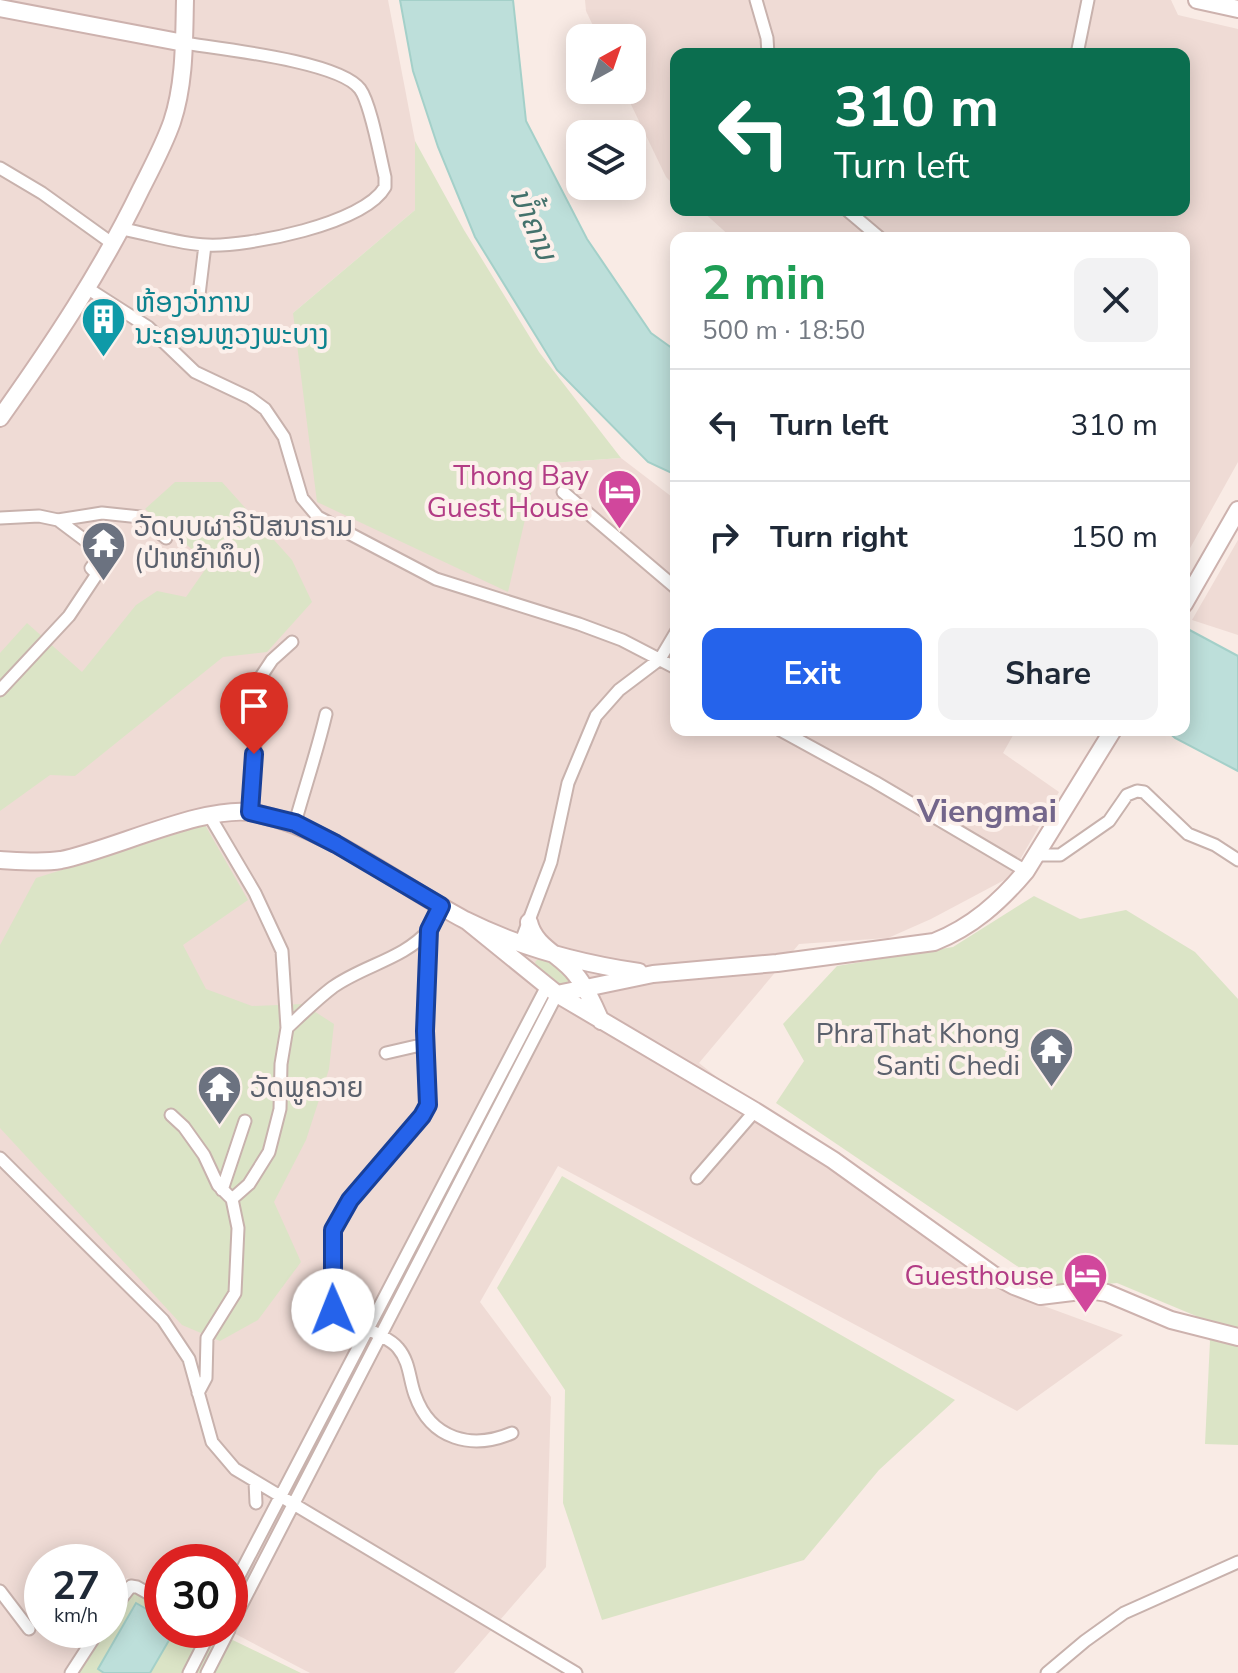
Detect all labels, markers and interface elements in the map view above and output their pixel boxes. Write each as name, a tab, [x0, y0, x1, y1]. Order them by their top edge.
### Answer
north arrow	[566, 24, 646, 104]
map controls	[566, 24, 646, 200]
text: 310 m	[834, 69, 999, 146]
icon: left	[702, 80, 806, 184]
button: layers	[566, 120, 646, 200]
text: Turn left	[834, 142, 969, 191]
water label: ນ້ຳຄານ	[500, 180, 570, 269]
text: 2 min	[702, 250, 826, 316]
button: close	[1074, 258, 1158, 342]
place label: ຫ້ອງວ່າການ ນະຄອນຫຼວງພະບາງ	[135, 284, 329, 354]
building icon: ຫ້ອງວ່າການ ນະຄອນຫຼວງພະບາງ	[80, 295, 128, 358]
text: 500 m · 18:50	[702, 313, 865, 348]
icon: left	[702, 403, 746, 447]
text: Turn left	[770, 405, 888, 446]
text: 310 m	[1071, 405, 1158, 446]
place label: Thong Bay Guest House	[427, 457, 590, 527]
hotel icon: Thong Bay Guest House	[596, 468, 644, 531]
place label: ວັດບຸບຜາວິປັສນາຣາມ (ປ່າຫຍ້າທຶບ)	[134, 508, 353, 578]
icon: right	[702, 515, 746, 559]
text: Turn right	[770, 517, 908, 558]
text: 150 m	[1071, 517, 1158, 558]
temple icon: ວັດບຸບຜາວິປັສນາຣາມ (ປ່າຫຍ້າທຶບ)	[79, 519, 127, 582]
button: Exit	[702, 628, 922, 720]
button: Share	[938, 628, 1158, 720]
pin	[220, 672, 288, 754]
icon: arrive	[232, 684, 276, 728]
district label: Viengmai	[916, 790, 1057, 833]
place label: PhraThat Khong Santi Chedi	[816, 1015, 1020, 1085]
temple icon: PhraThat Khong Santi Chedi	[1027, 1026, 1075, 1089]
temple icon: ວັດພູຄວາຍ	[195, 1064, 243, 1127]
place label: ວັດພູຄວາຍ	[250, 1069, 364, 1107]
hotel icon: Guesthouse	[1061, 1252, 1109, 1315]
place label: Guesthouse	[904, 1257, 1054, 1295]
position arrow	[291, 1268, 375, 1352]
speed limit sign: 30	[144, 1544, 248, 1648]
text: 27	[52, 1559, 100, 1613]
text: km/h	[54, 1602, 98, 1629]

